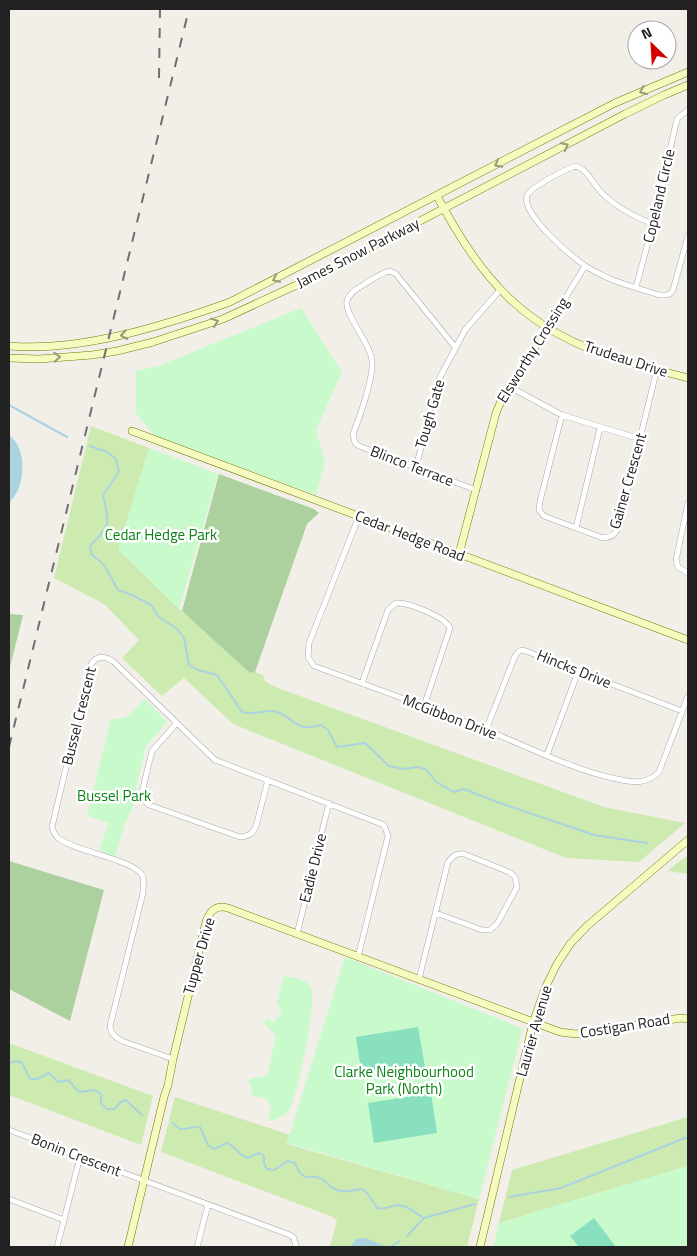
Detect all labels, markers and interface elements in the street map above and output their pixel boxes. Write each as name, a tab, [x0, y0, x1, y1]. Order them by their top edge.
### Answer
north arrow	[627, 20, 677, 70]
text: N	[637, 21, 655, 44]
one-way arrow	[639, 84, 648, 95]
one-way arrow	[559, 142, 568, 152]
street label: Copeland Circle	[637, 147, 680, 245]
one-way arrow	[495, 158, 504, 168]
street label: James Snow Parkway	[292, 211, 423, 294]
one-way arrow	[273, 273, 282, 283]
street label: Elsworthy Crossing	[491, 292, 575, 407]
one-way arrow	[211, 317, 219, 327]
one-way arrow	[120, 329, 129, 339]
street label: Trudeau Drive	[581, 334, 671, 383]
one-way arrow	[54, 352, 62, 363]
street label: Tough Gate	[409, 377, 450, 451]
street label: Gainer Crescent	[603, 429, 652, 532]
street label: Blinco Terrace	[367, 439, 457, 492]
street label: Cedar Hedge Road	[352, 504, 469, 567]
park label: Cedar Hedge Park	[105, 523, 217, 546]
street label: Hincks Drive	[534, 643, 615, 694]
street label: Bussel Crescent	[55, 664, 102, 767]
street label: McGibbon Drive	[400, 688, 501, 745]
park label: Bussel Park	[77, 784, 151, 807]
street label: Eadie Drive	[293, 831, 332, 905]
street label: Tupper Drive	[177, 915, 220, 997]
street label: Laurier Avenue	[509, 982, 558, 1079]
street label: Costigan Road	[578, 1007, 671, 1044]
park label: Clarke Neighbourhood Park (North)	[334, 1060, 474, 1100]
street label: Bonin Crescent	[28, 1127, 125, 1183]

